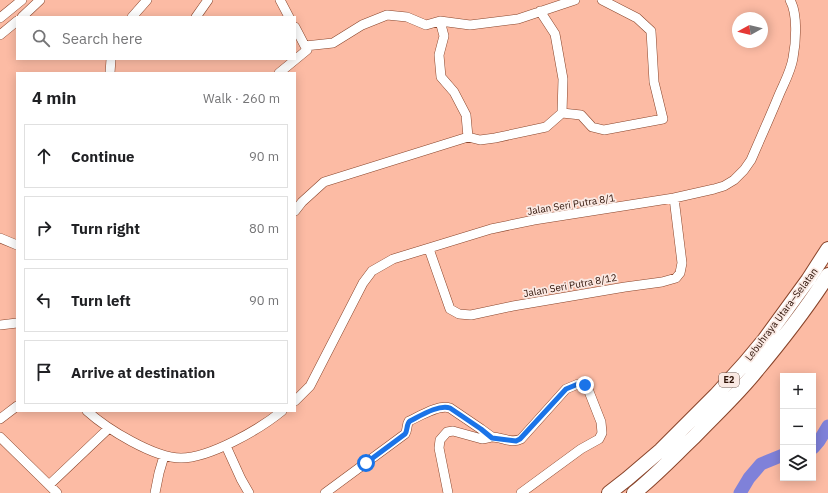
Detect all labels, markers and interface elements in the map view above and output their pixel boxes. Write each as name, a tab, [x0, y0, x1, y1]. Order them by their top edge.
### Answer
north arrow	[732, 12, 768, 48]
search box	[16, 16, 296, 60]
icon: search	[30, 27, 52, 49]
text: Search here	[62, 29, 142, 48]
text: 4 min	[32, 87, 76, 109]
text: Walk · 260 m	[203, 90, 280, 107]
icon: ahead	[33, 145, 55, 167]
text: Continue	[71, 147, 135, 166]
text: 90 m	[249, 148, 279, 165]
street label: Jalan Seri Putra 8/1	[526, 191, 616, 218]
icon: right	[33, 217, 55, 239]
text: Turn right	[71, 219, 140, 238]
text: 80 m	[249, 220, 279, 237]
street label: Lebuhraya Utara–Selatan	[742, 265, 821, 363]
street label: Jalan Seri Putra 8/12	[522, 271, 618, 300]
icon: left	[33, 289, 55, 311]
text: Turn left	[71, 291, 131, 310]
text: 90 m	[249, 292, 279, 309]
icon: arrive	[33, 361, 55, 383]
text: Arrive at destination	[71, 363, 215, 382]
road number: E2	[719, 373, 739, 387]
map controls	[780, 373, 816, 481]
button: +	[780, 373, 816, 409]
route end	[576, 376, 594, 394]
button: −	[780, 409, 816, 445]
button: layers	[780, 445, 816, 481]
route start	[357, 454, 375, 472]

